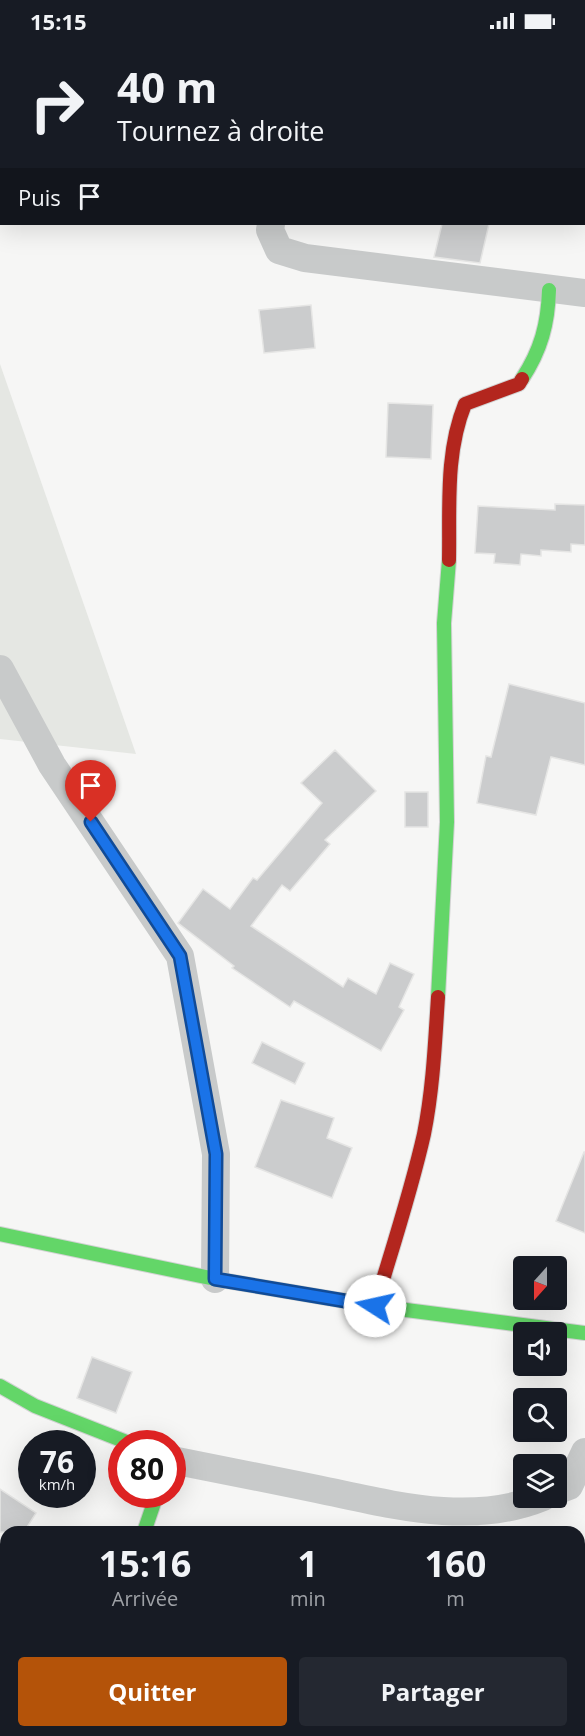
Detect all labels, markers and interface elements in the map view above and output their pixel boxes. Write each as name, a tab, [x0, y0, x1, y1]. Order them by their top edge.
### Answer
text: 15:15	[30, 6, 87, 36]
text: 40 m	[117, 58, 217, 115]
icon: right	[18, 66, 96, 144]
text: Tournez à droite	[117, 112, 325, 149]
icon: arrive	[73, 180, 106, 213]
text: Puis	[18, 182, 61, 212]
pin	[65, 760, 116, 822]
icon: arrive	[74, 769, 107, 802]
north arrow	[513, 1256, 567, 1310]
map controls	[513, 1256, 567, 1508]
position arrow	[343, 1274, 407, 1338]
button: sound	[513, 1322, 567, 1376]
button: search	[513, 1388, 567, 1442]
speed limit sign: 80	[108, 1430, 186, 1508]
text: 76	[40, 1441, 74, 1482]
button: layers	[513, 1454, 567, 1508]
text: km/h	[39, 1474, 75, 1494]
text: 15:16	[99, 1539, 191, 1588]
text: 1	[298, 1539, 318, 1588]
text: 160	[425, 1539, 486, 1588]
text: Arrivée	[112, 1585, 178, 1612]
text: min	[290, 1585, 326, 1612]
text: m	[446, 1585, 465, 1612]
button: Quitter	[18, 1657, 287, 1726]
button: Partager	[299, 1657, 567, 1726]

